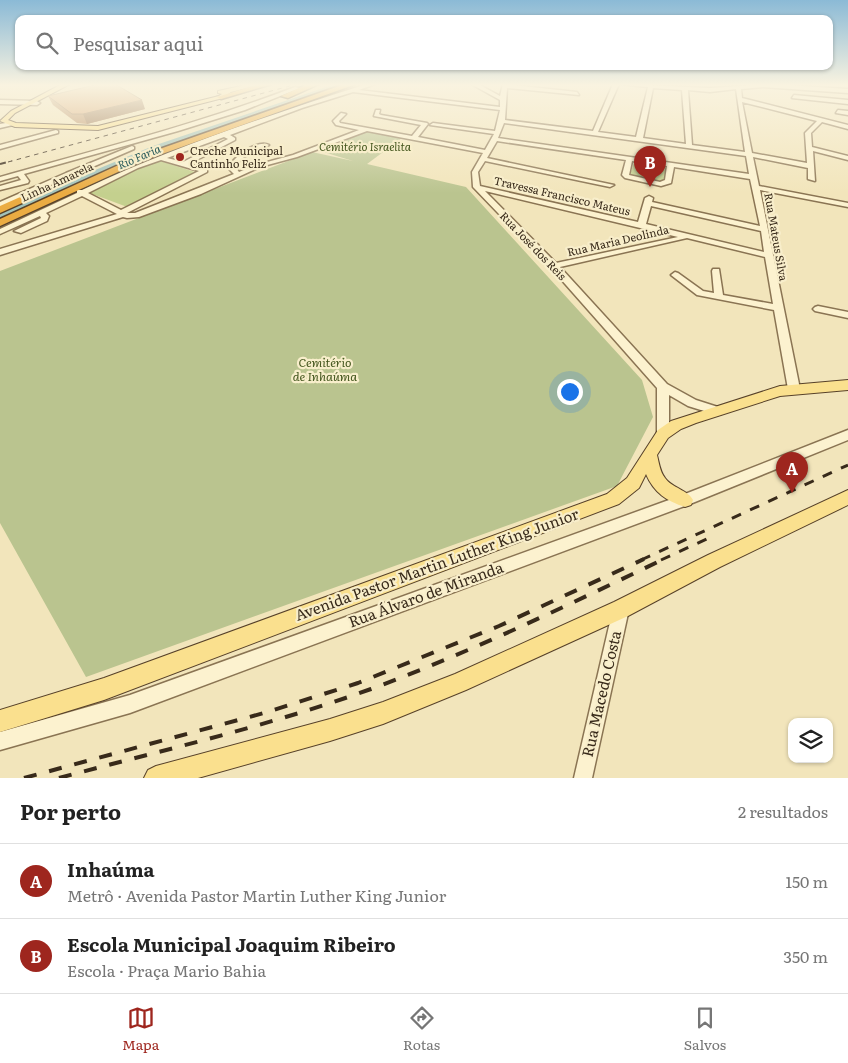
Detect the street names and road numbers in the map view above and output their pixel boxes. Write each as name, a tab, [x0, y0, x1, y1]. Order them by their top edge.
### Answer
street label: Linha Amarela	[18, 157, 95, 205]
street label: Travessa Francisco Mateus	[492, 172, 632, 219]
street label: Rua Mateus Silva	[761, 192, 793, 282]
street label: Rua José dos Reis	[497, 208, 571, 283]
street label: Rua Maria Deolinda	[565, 221, 670, 260]
street label: Avenida Pastor Martin Luther King Junior	[291, 501, 582, 626]
street label: Rua Álvaro de Miranda	[345, 555, 507, 632]
street label: Rua Macedo Costa	[575, 627, 626, 759]

